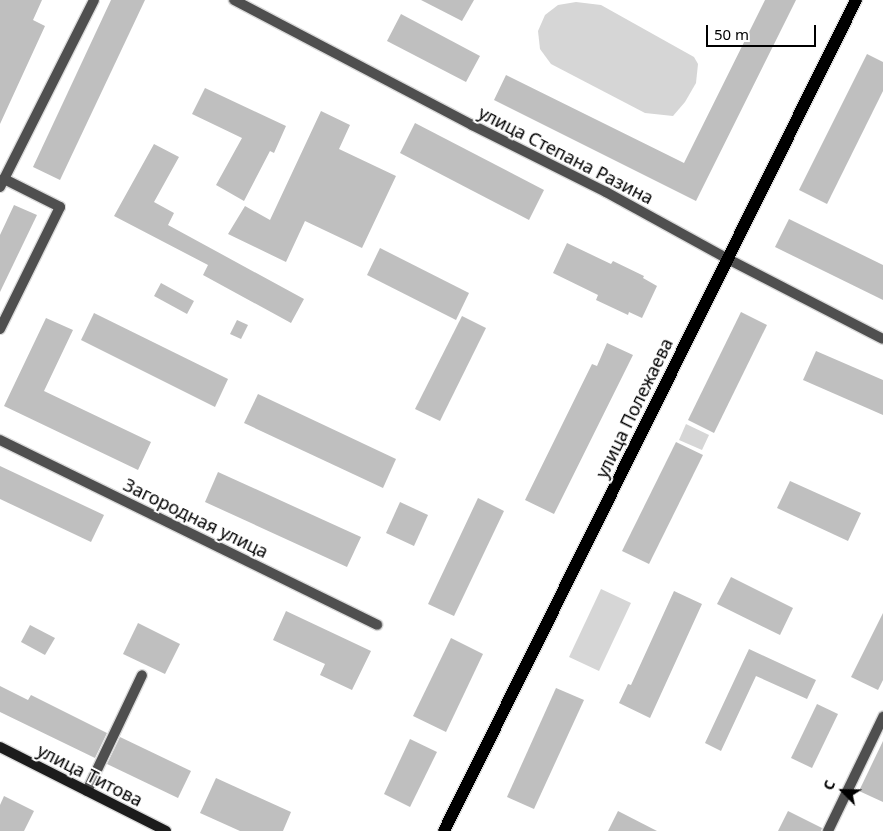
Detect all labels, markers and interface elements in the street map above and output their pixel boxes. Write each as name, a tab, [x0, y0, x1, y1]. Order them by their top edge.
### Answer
scale bar	[708, 15, 818, 47]
text: 50 m	[714, 24, 749, 44]
street label: улица Степана Разина	[475, 101, 657, 209]
street label: улица Полежаева	[591, 334, 677, 482]
street label: Загородная улица	[120, 474, 272, 562]
street label: улица Титова	[34, 739, 146, 811]
north arrow	[818, 766, 868, 816]
text: С	[818, 777, 839, 793]

